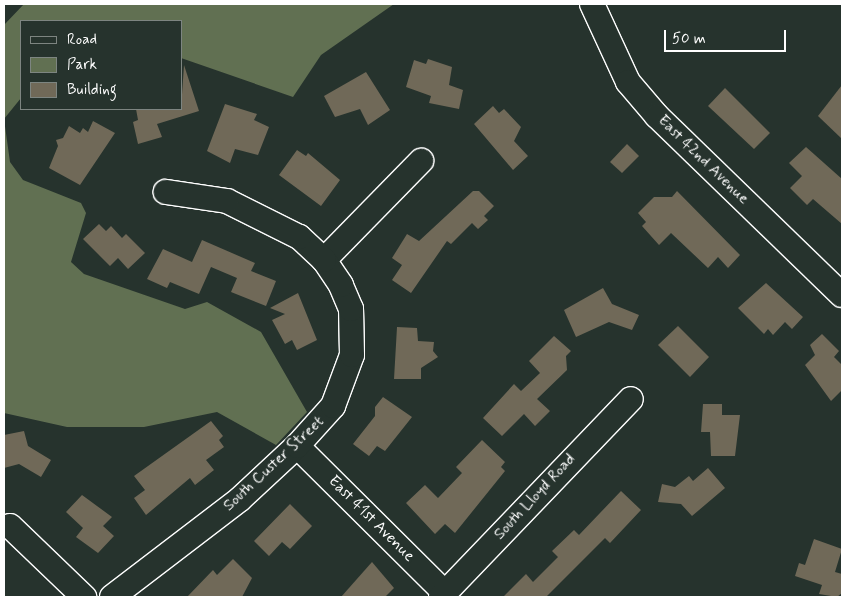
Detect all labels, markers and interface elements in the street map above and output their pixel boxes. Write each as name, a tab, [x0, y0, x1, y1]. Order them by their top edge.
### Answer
legend	[20, 20, 182, 110]
scale bar	[666, 20, 788, 52]
text: 50 m	[672, 29, 706, 49]
text: Road	[67, 30, 97, 50]
text: Park	[67, 55, 97, 75]
text: Building	[67, 80, 117, 100]
street label: East 42nd Avenue	[653, 111, 753, 209]
street label: South Custer Street	[219, 411, 329, 517]
street label: South Lloyd Road	[490, 450, 580, 544]
street label: East 41st Avenue	[324, 472, 418, 566]

